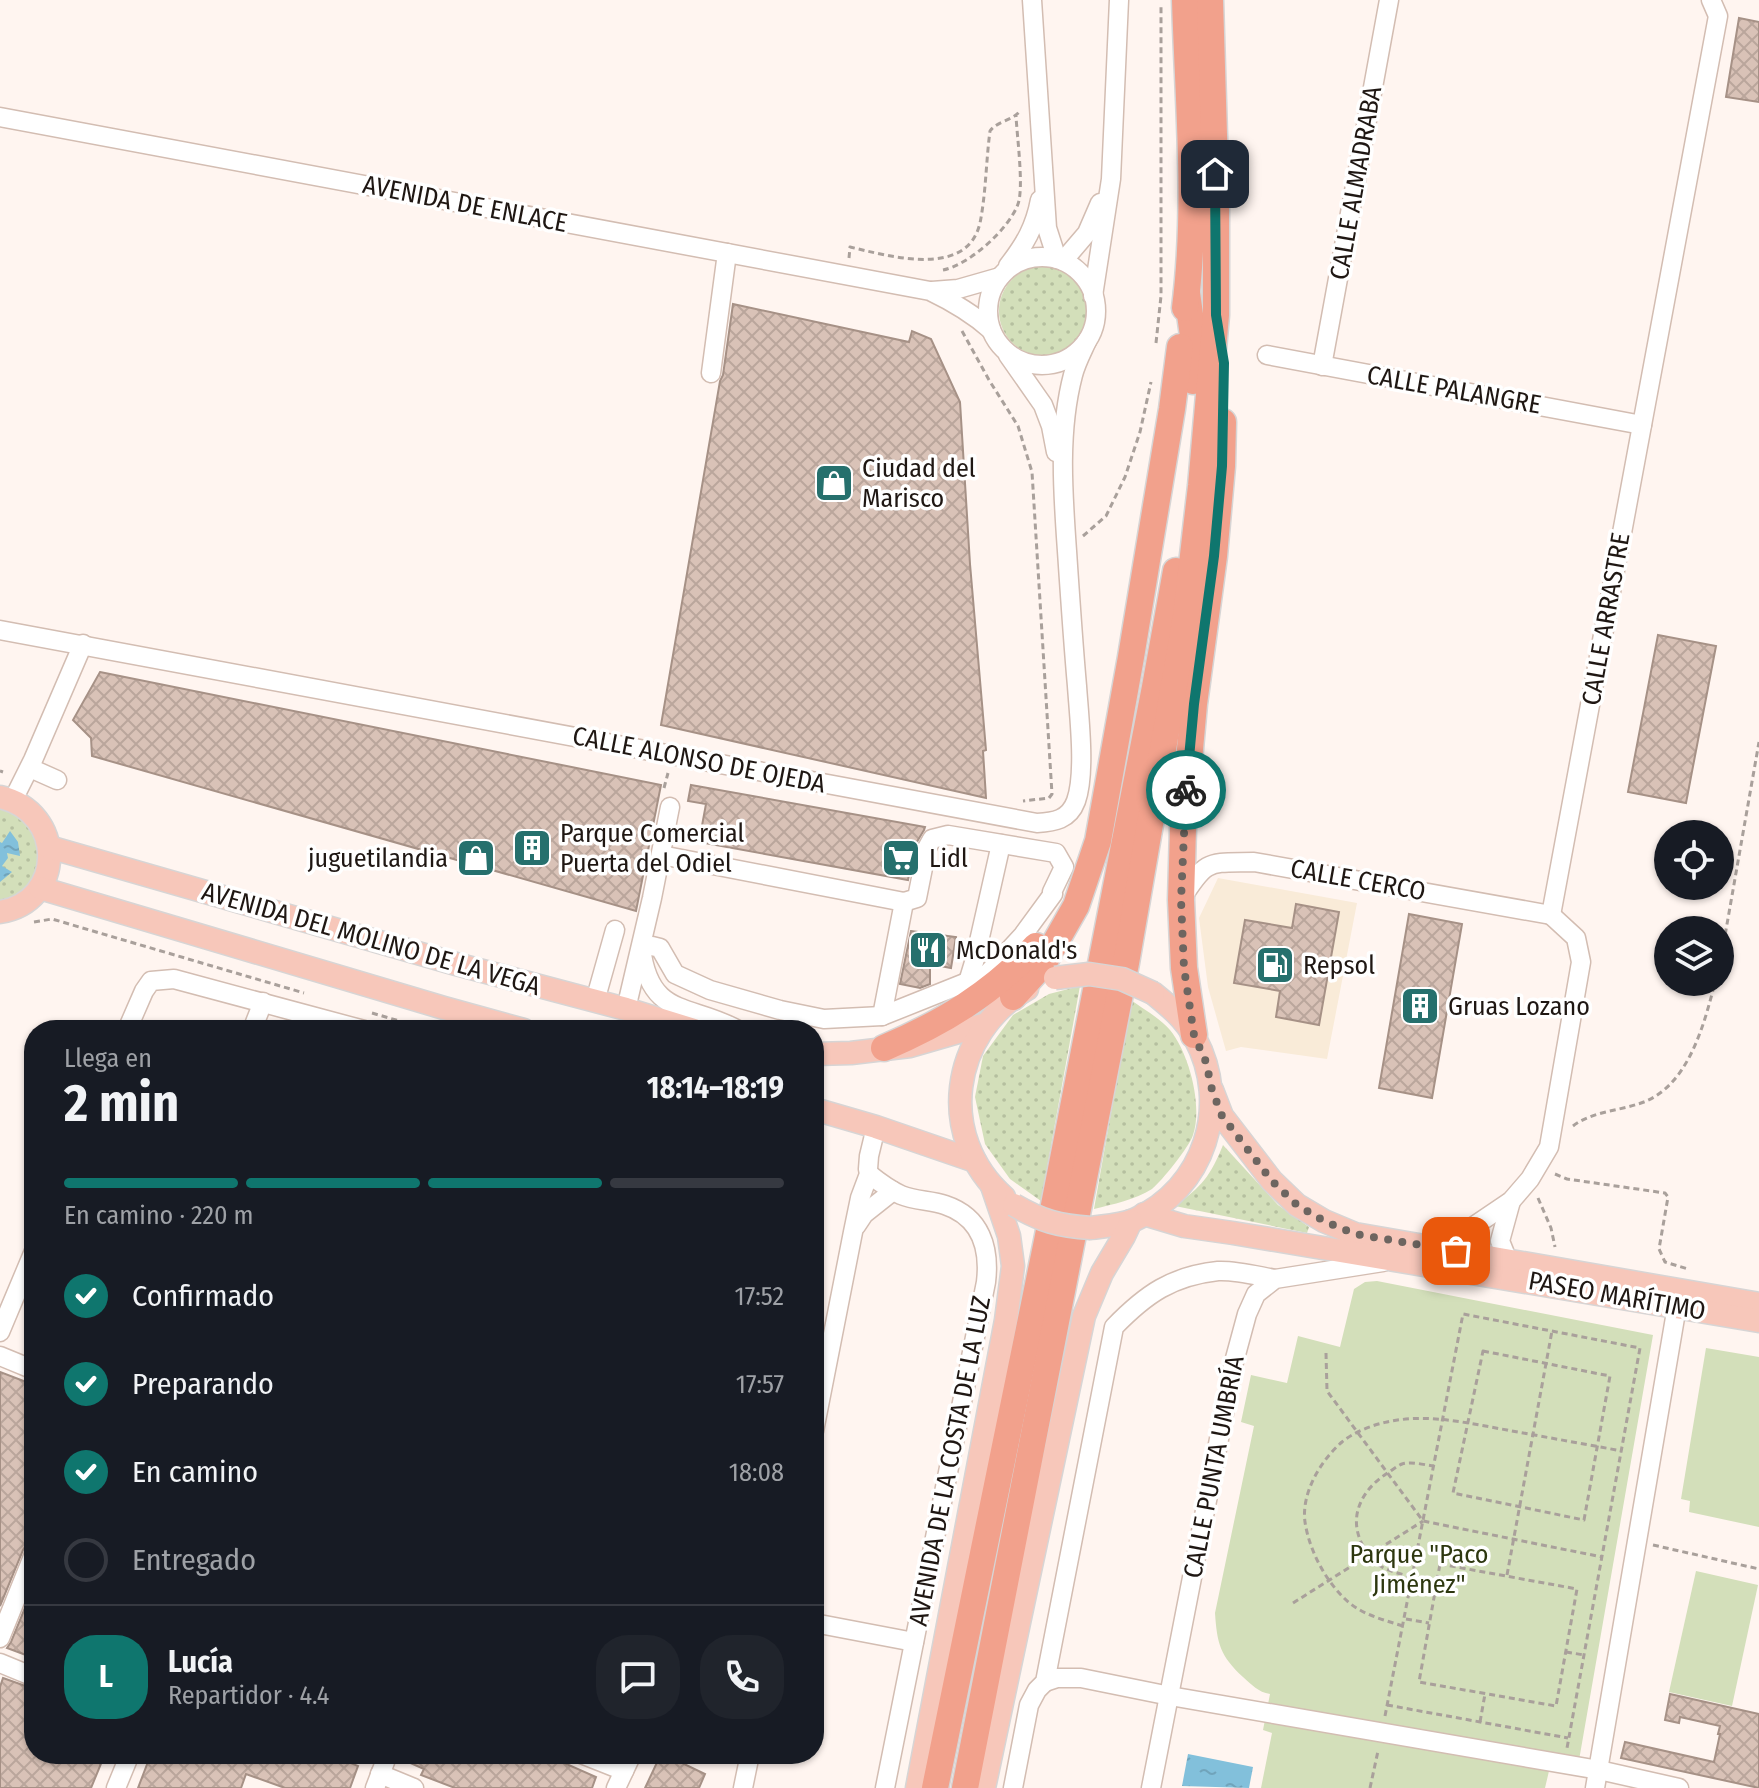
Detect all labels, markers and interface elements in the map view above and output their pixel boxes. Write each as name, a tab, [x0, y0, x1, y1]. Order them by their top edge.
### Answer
street label: CALLE ALMADRABA	[1324, 83, 1388, 282]
pin	[1181, 140, 1249, 208]
icon: home	[1193, 152, 1237, 196]
street label: AVENIDA DE ENLACE	[360, 169, 570, 239]
street label: CALLE PALANGRE	[1365, 359, 1543, 421]
place label: Ciudad del Marisco	[862, 453, 976, 514]
shop icon: Ciudad del Marisco	[813, 462, 855, 504]
street label: CALLE ARRASTRE	[1576, 530, 1636, 708]
street label: CALLE ALONSO DE OJEDA	[570, 720, 828, 800]
courier	[1146, 750, 1226, 830]
icon: bike	[1164, 768, 1208, 812]
place label: Parque Comercial Puerta del Odiel	[560, 818, 745, 879]
map controls	[1654, 820, 1734, 996]
button: locate	[1654, 820, 1734, 900]
building icon: Parque Comercial Puerta del Odiel	[511, 827, 553, 869]
shop icon: juguetilandia	[455, 837, 497, 879]
supermarket icon: Lidl	[880, 837, 922, 879]
place label: juguetilandia	[307, 843, 448, 874]
place label: Lidl	[929, 843, 968, 874]
street label: CALLE CERCO	[1288, 853, 1428, 907]
street label: AVENIDA DEL MOLINO DE LA VEGA	[198, 876, 544, 1002]
button: layers	[1654, 916, 1734, 996]
restaurant icon: McDonald's	[907, 929, 949, 971]
place label: McDonald's	[956, 935, 1077, 966]
fuel station icon: Repsol	[1254, 944, 1296, 986]
place label: Repsol	[1303, 950, 1375, 981]
building icon: Gruas Lozano	[1399, 985, 1441, 1027]
place label: Gruas Lozano	[1448, 991, 1590, 1022]
text: Llega en	[64, 1043, 152, 1074]
text: 18:14–18:19	[647, 1070, 784, 1106]
text: 2 min	[64, 1072, 179, 1135]
text: En camino · 220 m	[64, 1200, 254, 1231]
pin	[1422, 1217, 1490, 1285]
icon: bag	[1434, 1229, 1478, 1273]
street label: PASEO MARÍTIMO	[1526, 1265, 1708, 1327]
icon: check	[64, 1274, 108, 1318]
text: Confirmado	[132, 1278, 274, 1314]
text: 17:52	[735, 1281, 784, 1312]
street label: AVENIDA DE LA COSTA DE LA LUZ	[903, 1293, 997, 1629]
street label: CALLE PUNTA UMBRÍA	[1177, 1353, 1251, 1581]
icon: check	[64, 1362, 108, 1406]
text: Preparando	[132, 1366, 274, 1402]
text: 17:57	[736, 1369, 784, 1400]
icon: check	[64, 1450, 108, 1494]
text: En camino	[132, 1454, 258, 1490]
text: 18:08	[729, 1457, 784, 1488]
park label: Parque "Paco Jiménez"	[1350, 1539, 1488, 1600]
text: Entregado	[132, 1542, 256, 1578]
button: chat	[596, 1635, 680, 1719]
button: phone	[700, 1635, 784, 1719]
text: Lucía	[168, 1644, 233, 1680]
text: L	[99, 1659, 113, 1695]
text: Repartidor · 4.4	[168, 1680, 329, 1711]

